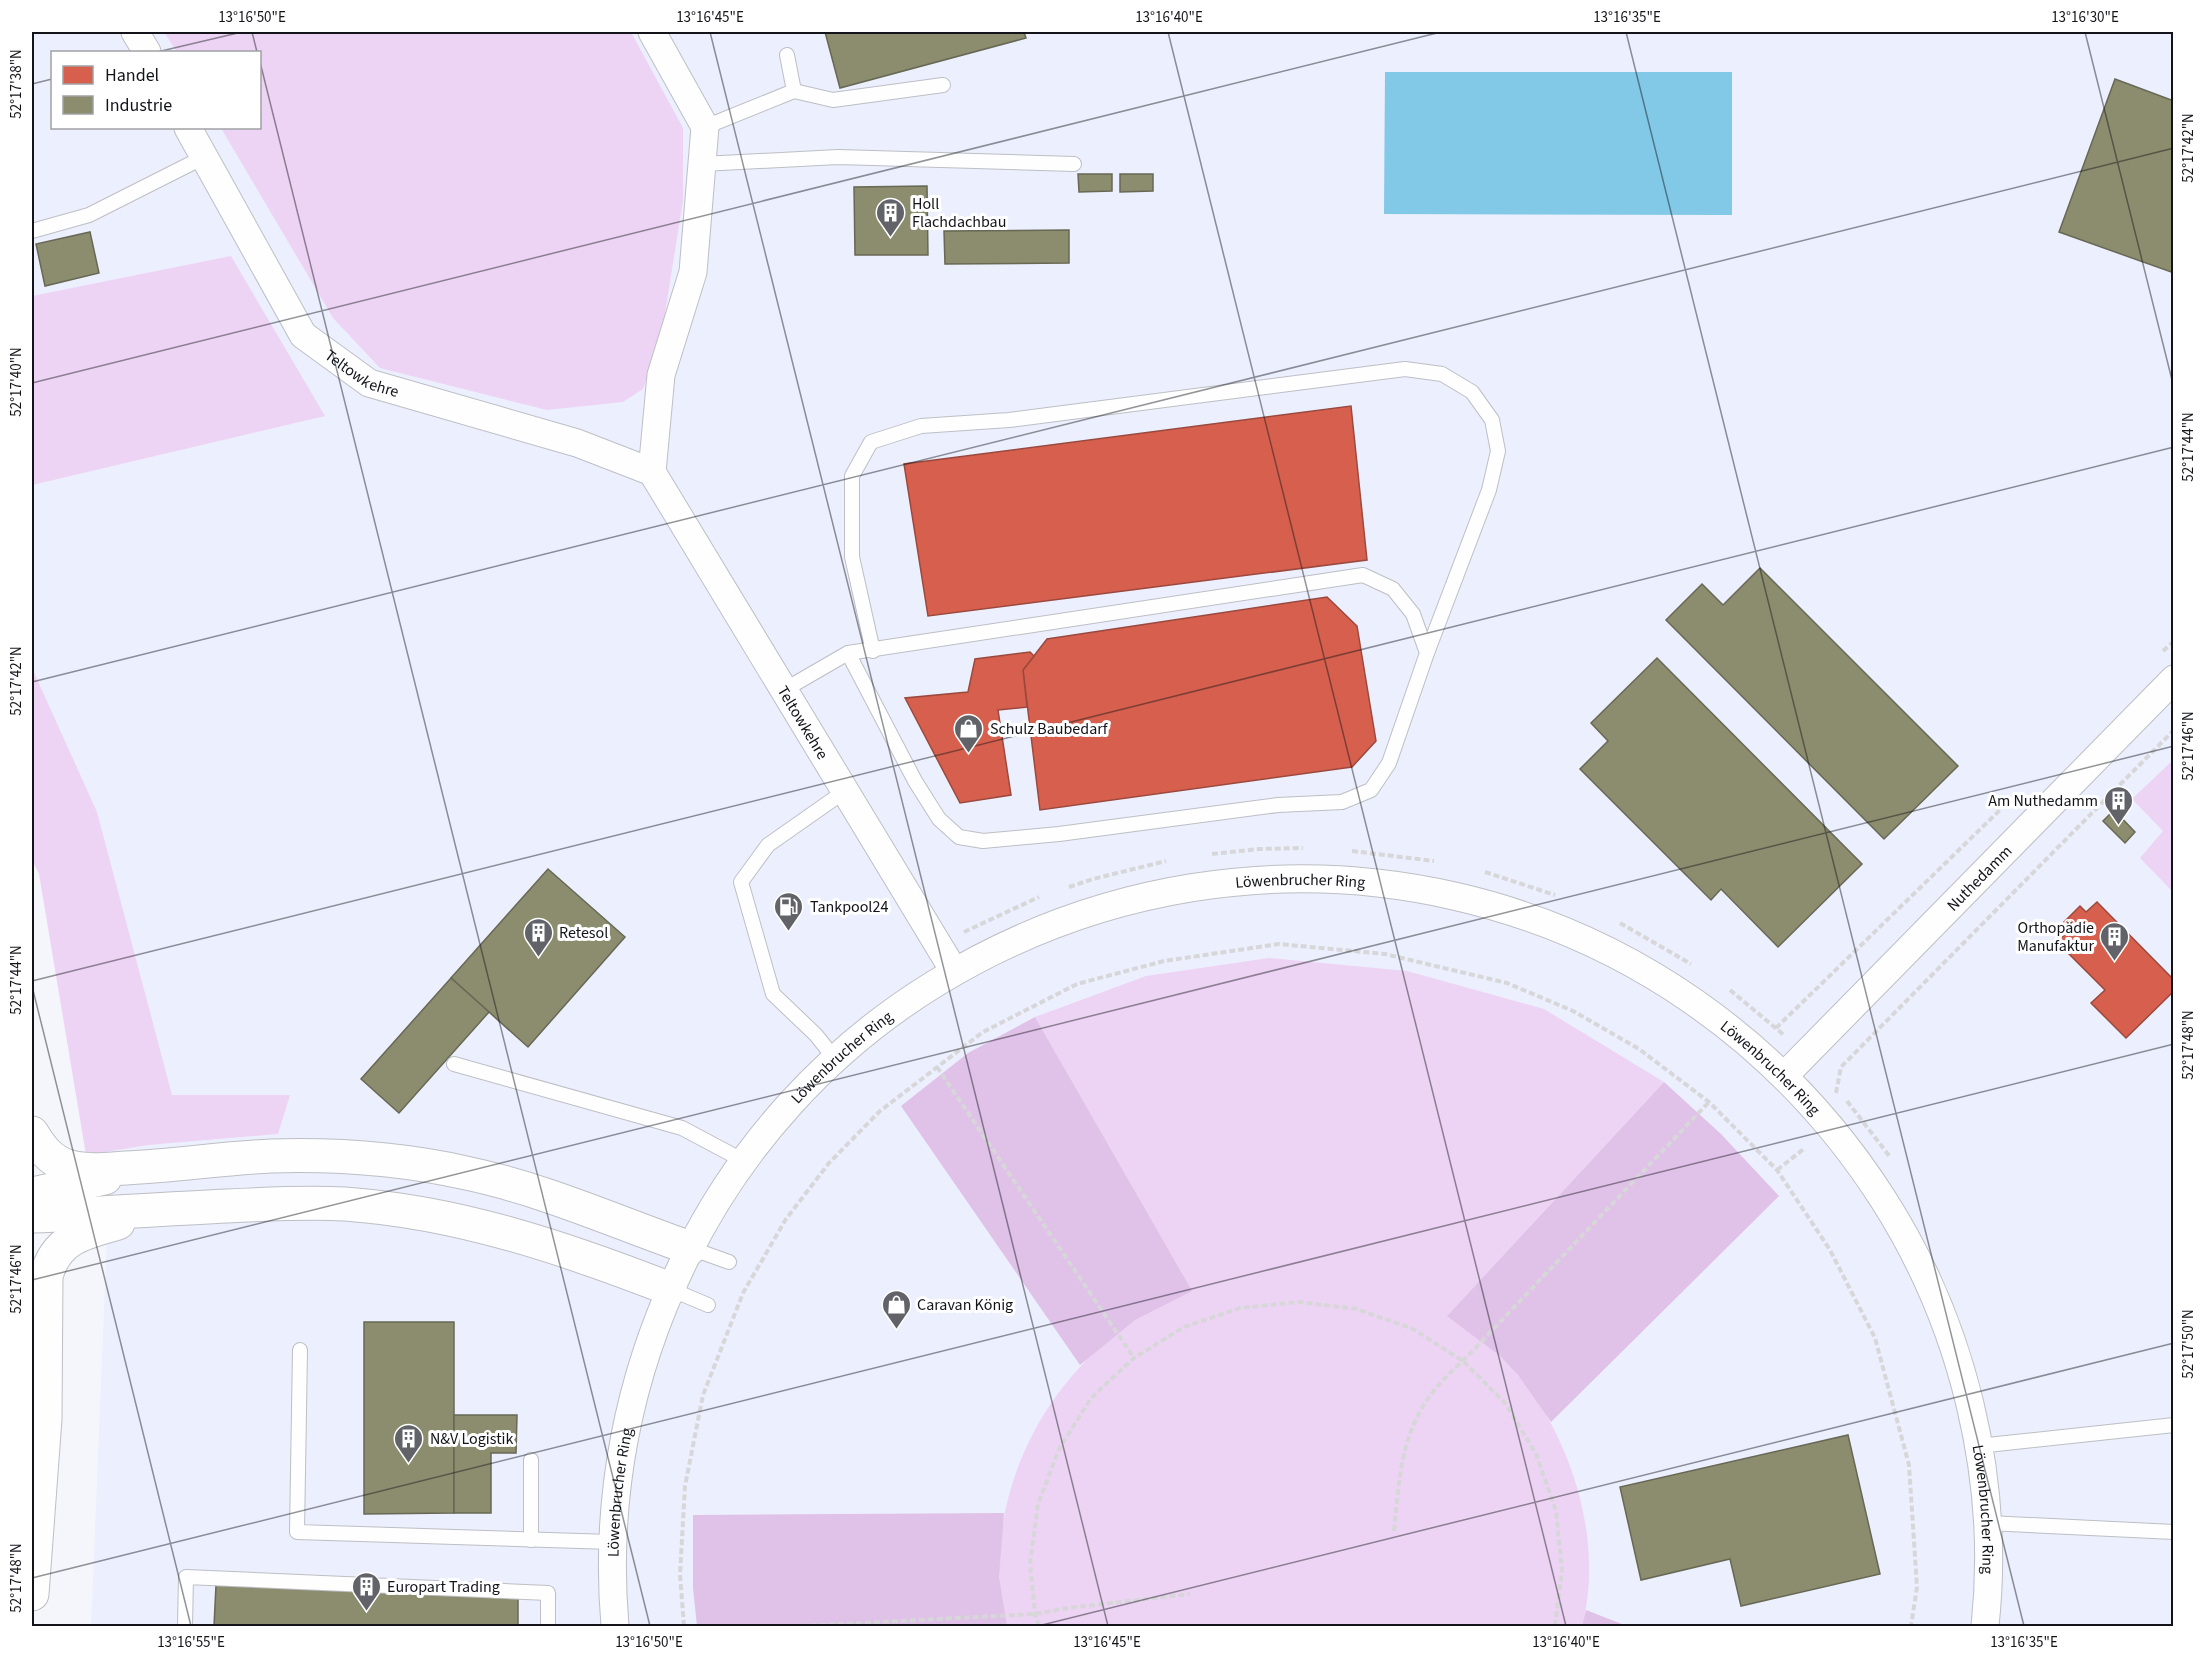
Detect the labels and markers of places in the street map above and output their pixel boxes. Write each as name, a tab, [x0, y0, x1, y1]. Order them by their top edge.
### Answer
place label: Holl Flachdachbau	[912, 193, 1006, 233]
building icon: Holl Flachdachbau	[875, 196, 907, 238]
shop icon: Schulz Baubedarf	[953, 712, 985, 754]
place label: Schulz Baubedarf	[990, 718, 1109, 740]
building icon: Am Nuthedamm	[2103, 784, 2135, 826]
place label: Am Nuthedamm	[1988, 790, 2098, 812]
fuel station icon: Tankpool24	[773, 890, 805, 932]
place label: Tankpool24	[810, 896, 888, 918]
building icon: Retesol	[522, 916, 554, 958]
place label: Orthopädie Manufaktur	[2017, 917, 2094, 957]
building icon: Orthopädie Manufaktur	[2099, 920, 2131, 962]
place label: Retesol	[559, 922, 608, 944]
shop icon: Caravan König	[880, 1288, 912, 1330]
place label: Caravan König	[917, 1294, 1013, 1316]
building icon: N&V Logistik	[393, 1422, 425, 1464]
place label: N&V Logistik	[430, 1428, 514, 1450]
building icon: Europart Trading	[350, 1570, 382, 1612]
place label: Europart Trading	[387, 1576, 500, 1598]

